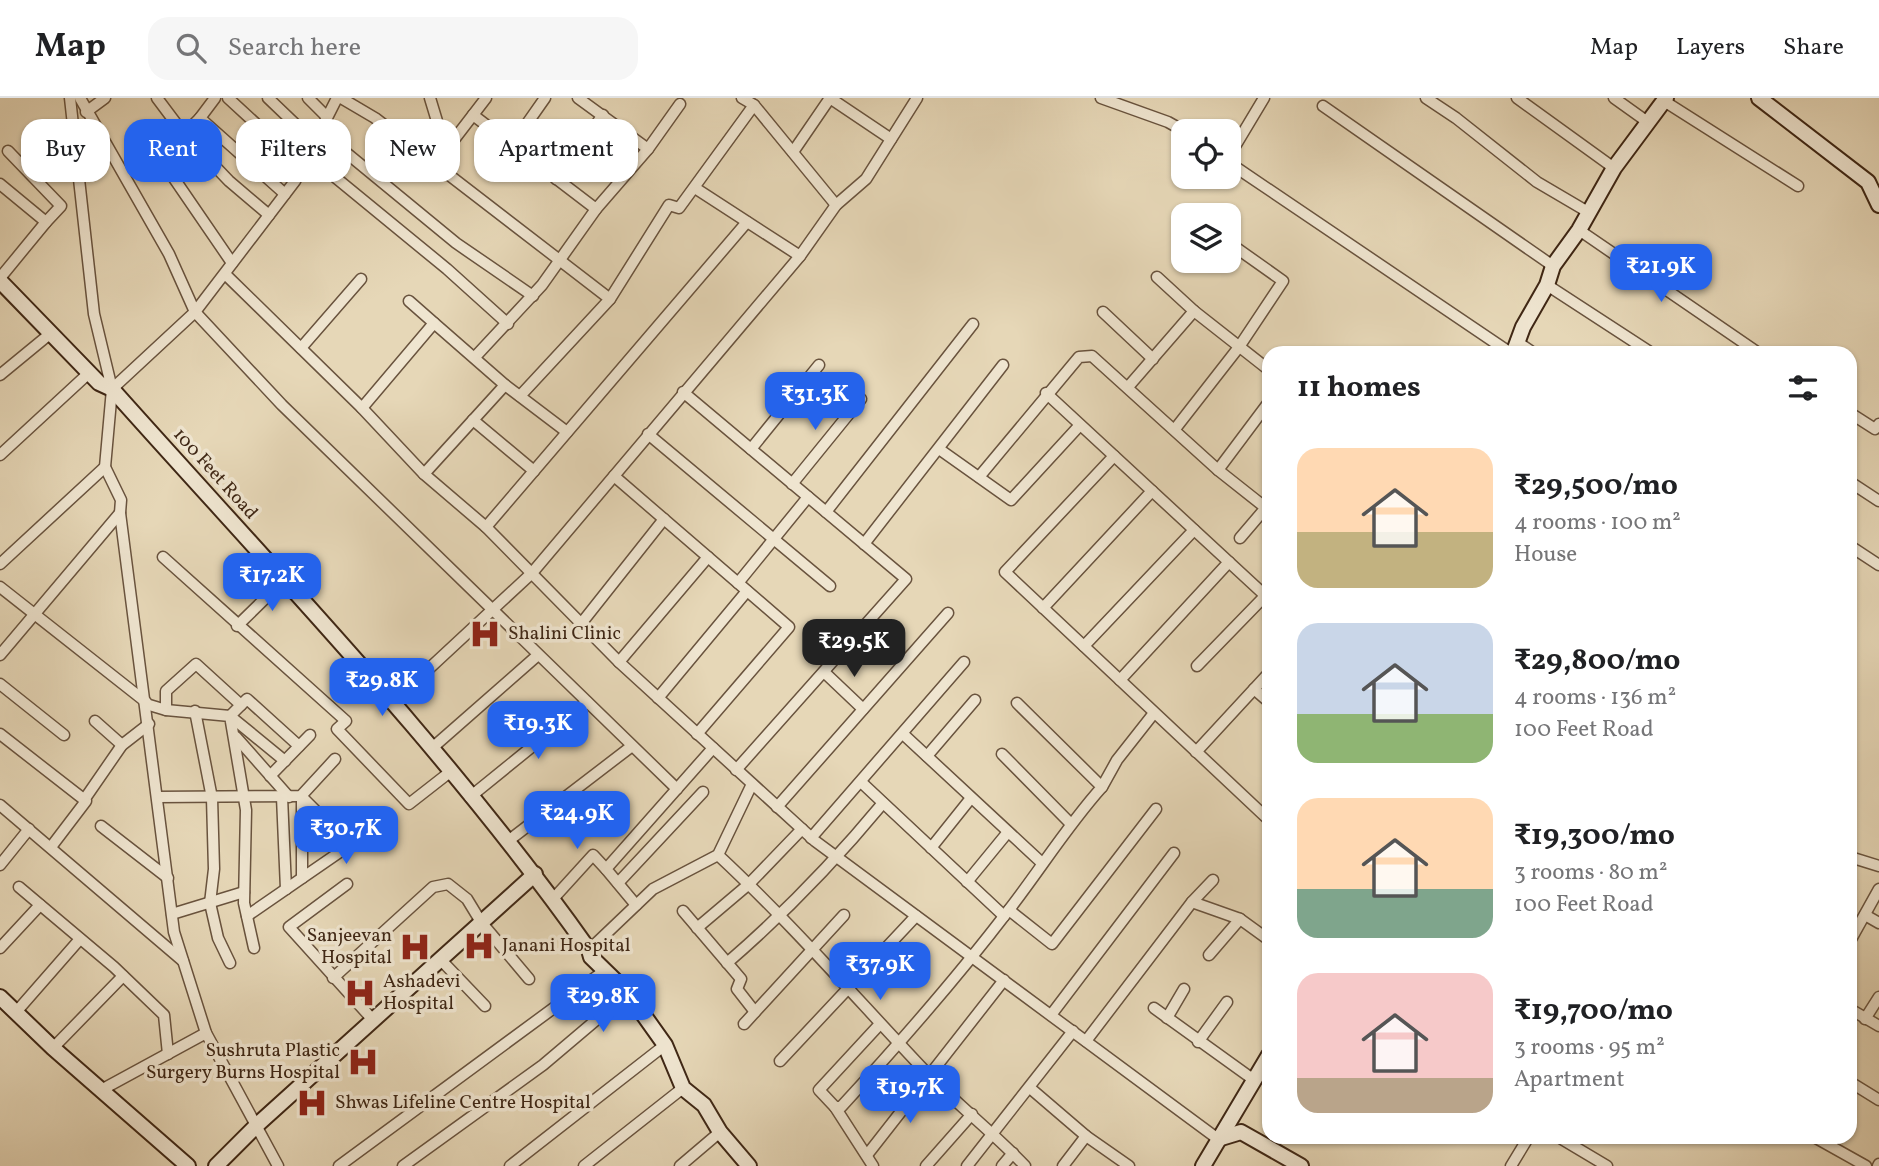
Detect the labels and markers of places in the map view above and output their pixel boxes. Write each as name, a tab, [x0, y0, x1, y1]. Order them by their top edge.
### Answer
pin: ₹21.9K	[1604, 244, 1718, 304]
pin: ₹31.3K	[758, 372, 872, 432]
pin: ₹17.2K	[215, 554, 329, 613]
hospital icon: Shalini Clinic	[468, 617, 502, 651]
pin: ₹29.5K	[797, 620, 911, 679]
place label: Shalini Clinic	[508, 621, 621, 647]
pin: ₹29.8K	[325, 658, 439, 718]
pin: ₹19.3K	[481, 702, 595, 761]
pin: ₹24.9K	[520, 792, 634, 851]
pin: ₹30.7K	[289, 806, 403, 866]
place label: Sanjeevan Hospital	[307, 923, 392, 971]
hospital icon: Janani Hospital	[462, 929, 496, 963]
hospital icon: Sanjeevan Hospital	[398, 930, 432, 964]
place label: Janani Hospital	[502, 933, 631, 959]
pin: ₹37.9K	[823, 942, 937, 1002]
place label: Ashadevi Hospital	[383, 969, 461, 1017]
pin: ₹29.8K	[546, 974, 660, 1034]
hospital icon: Ashadevi Hospital	[343, 976, 377, 1010]
place label: Sushruta Plastic Surgery Burns Hospital	[146, 1038, 340, 1086]
hospital icon: Sushruta Plastic Surgery Burns Hospital	[346, 1045, 380, 1079]
pin: ₹19.7K	[853, 1066, 967, 1125]
hospital icon: Shwas Lifeline Centre Hospital	[295, 1086, 329, 1120]
place label: Shwas Lifeline Centre Hospital	[335, 1090, 591, 1116]

